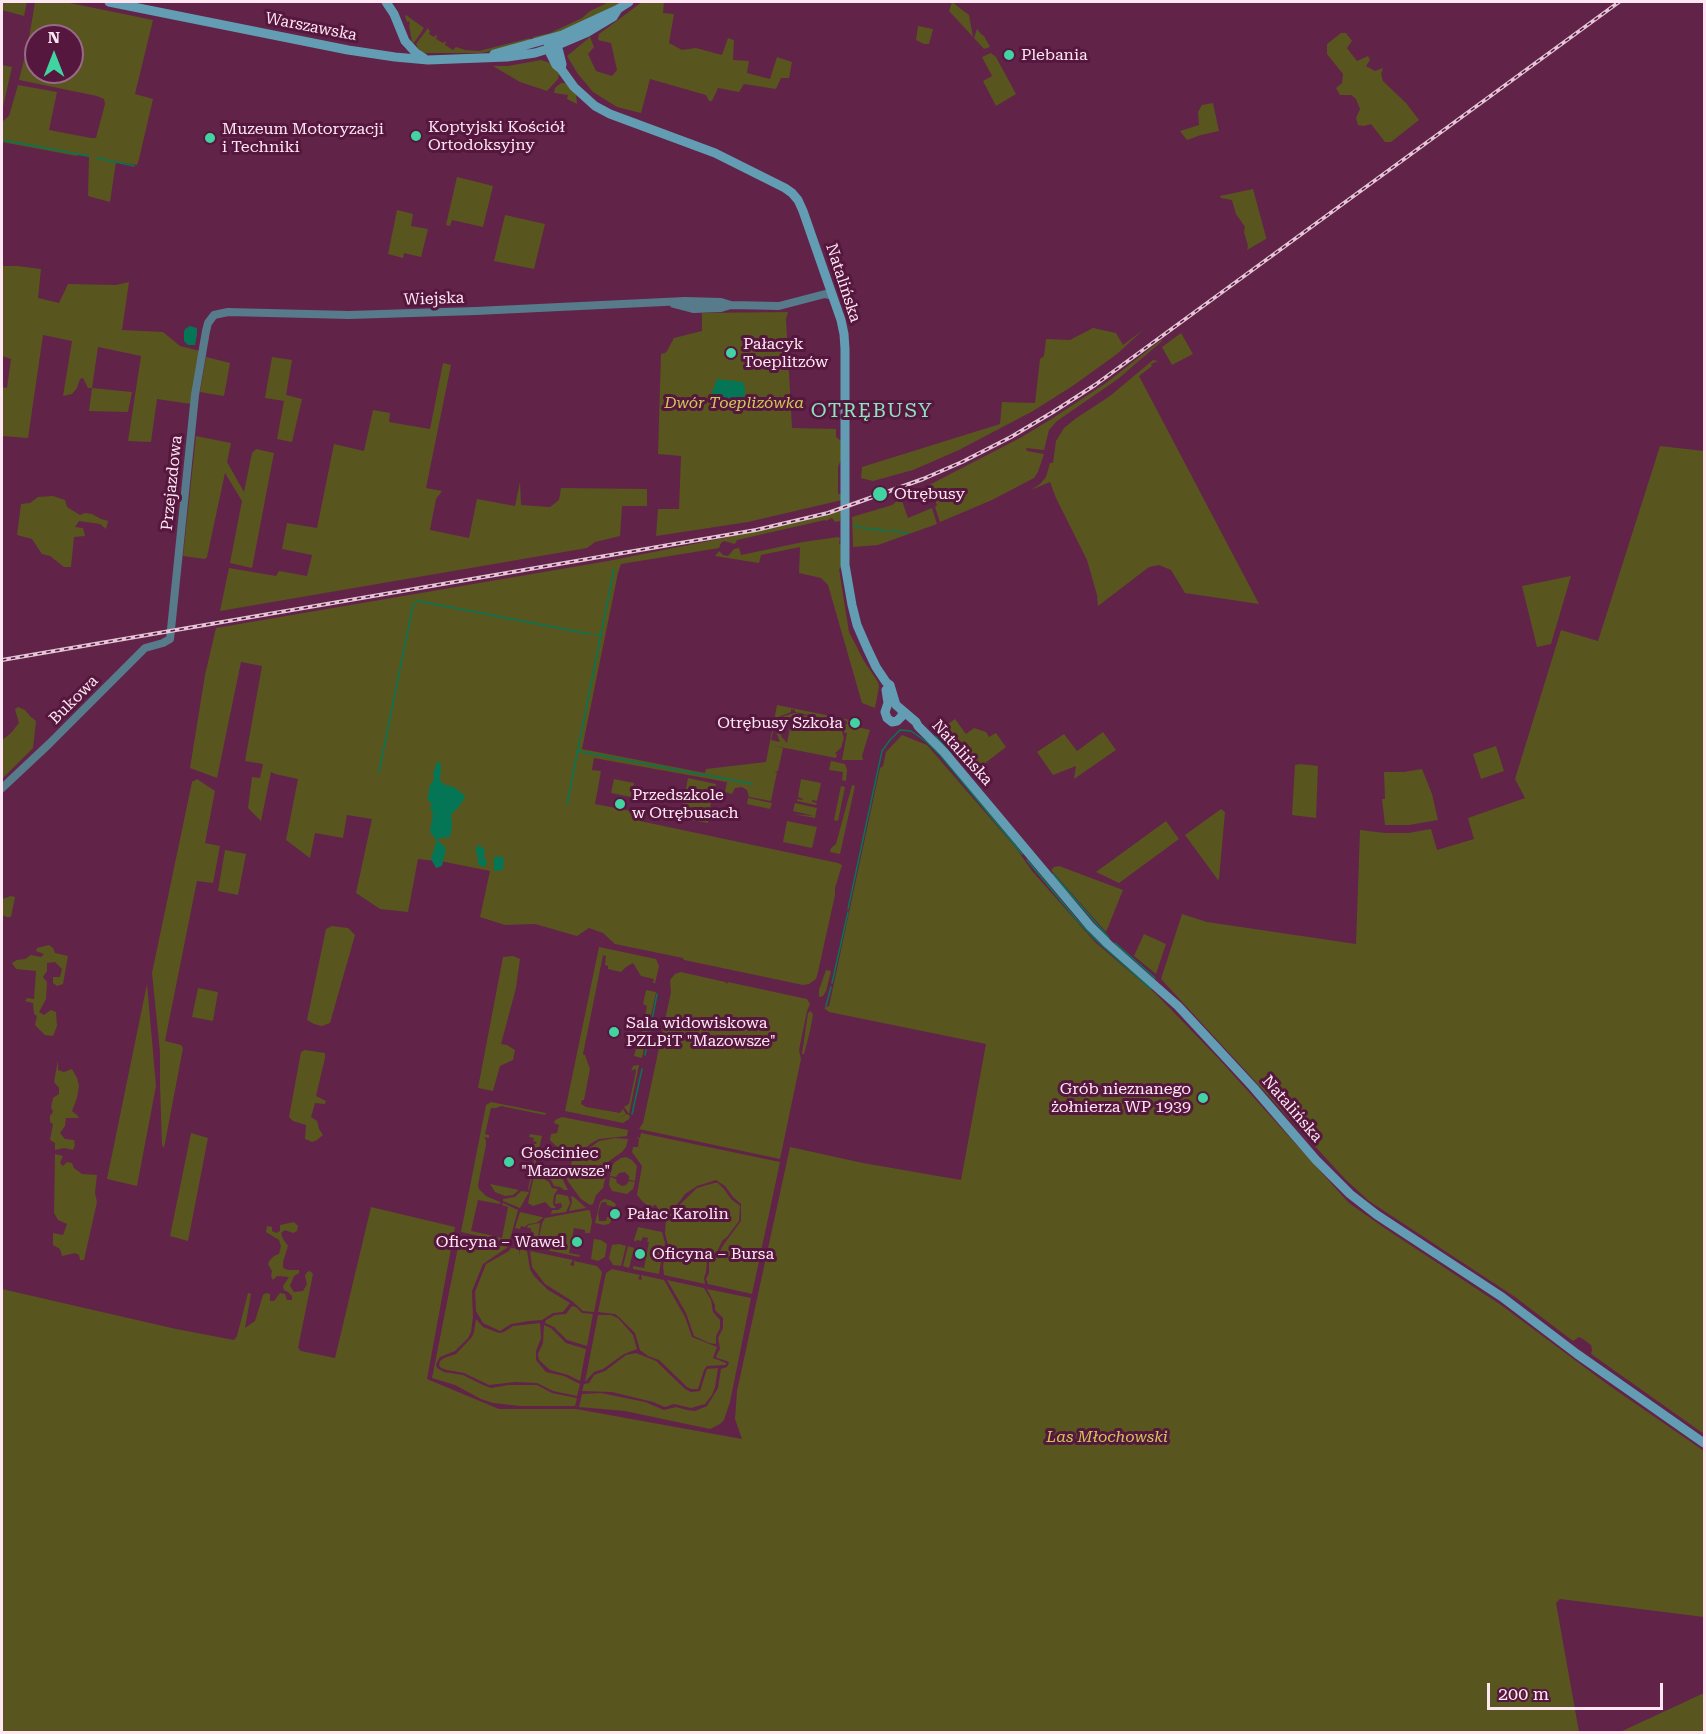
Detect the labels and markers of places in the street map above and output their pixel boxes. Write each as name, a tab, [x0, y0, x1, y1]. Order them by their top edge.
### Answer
place label: Plebania	[1021, 45, 1088, 65]
marker: Plebania	[1002, 48, 1016, 62]
place label: Koptyjski Kościół Ortodoksyjny	[428, 117, 565, 155]
place label: Muzeum Motoryzacji i Techniki	[222, 119, 384, 157]
marker: Koptyjski Kościół Ortodoksyjny	[409, 129, 423, 143]
marker: Muzeum Motoryzacji i Techniki	[203, 131, 217, 145]
place label: Pałacyk Toeplitzów	[743, 334, 828, 372]
marker: Pałacyk Toeplitzów	[724, 346, 738, 360]
place label: Otrębusy	[894, 484, 965, 504]
marker: Otrębusy	[871, 485, 889, 503]
place label: Otrębusy Szkoła	[717, 713, 843, 733]
marker: Otrębusy Szkoła	[848, 716, 862, 730]
place label: Przedszkole w Otrębusach	[632, 785, 739, 823]
marker: Przedszkole w Otrębusach	[613, 797, 627, 811]
place label: Sala widowiskowa PZLPiT "Mazowsze"	[626, 1013, 776, 1051]
marker: Sala widowiskowa PZLPiT "Mazowsze"	[607, 1025, 621, 1039]
place label: Grób nieznanego żołnierza WP 1939	[1051, 1079, 1191, 1117]
marker: Grób nieznanego żołnierza WP 1939	[1196, 1091, 1210, 1105]
place label: Gościniec "Mazowsze"	[521, 1143, 610, 1181]
marker: Gościniec "Mazowsze"	[502, 1155, 516, 1169]
place label: Pałac Karolin	[627, 1204, 729, 1224]
marker: Pałac Karolin	[608, 1207, 622, 1221]
place label: Oficyna – Wawel	[436, 1232, 565, 1252]
marker: Oficyna – Wawel	[570, 1235, 584, 1249]
place label: Oficyna – Bursa	[652, 1244, 774, 1264]
marker: Oficyna – Bursa	[633, 1247, 647, 1261]

